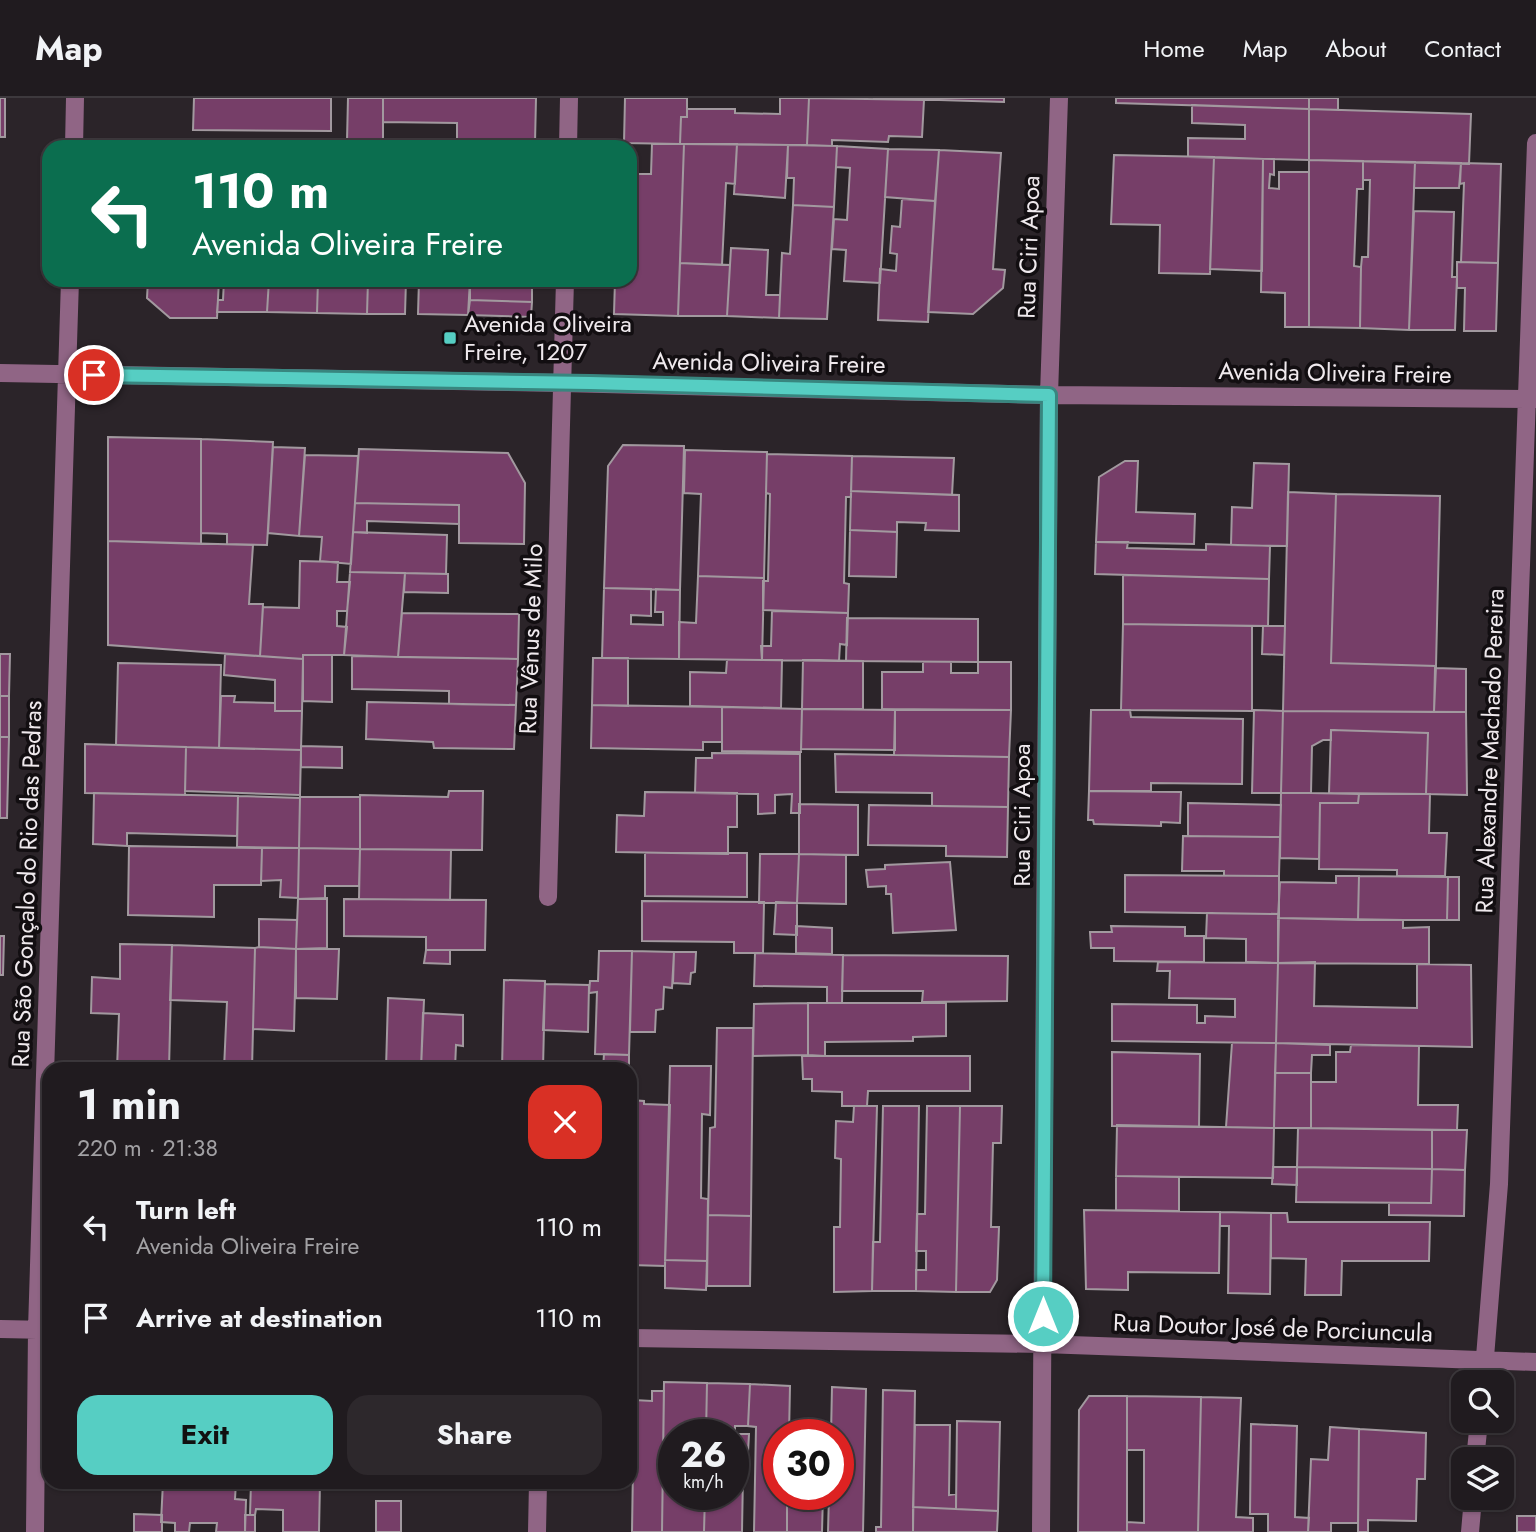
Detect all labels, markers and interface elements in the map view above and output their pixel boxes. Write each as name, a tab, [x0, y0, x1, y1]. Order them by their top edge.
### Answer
text: Map	[35, 25, 103, 72]
text: Home	[1143, 31, 1205, 66]
text: Map	[1243, 31, 1287, 66]
text: About	[1325, 31, 1386, 66]
text: Contact	[1424, 31, 1501, 66]
text: 110 m	[192, 156, 329, 226]
icon: left	[77, 168, 168, 259]
street label: Rua Ciri Apoa	[1009, 175, 1048, 319]
text: Avenida Oliveira Freire	[192, 221, 503, 267]
place label: Avenida Oliveira Freire, 1207	[464, 306, 632, 369]
marker: Avenida Oliveira Freire, 1207	[442, 330, 458, 346]
street label: Avenida Oliveira Freire	[652, 343, 886, 382]
pin	[64, 345, 124, 405]
street label: Avenida Oliveira Freire	[1218, 353, 1452, 392]
icon: arrive	[75, 356, 113, 394]
street label: Rua Vênus de Milo	[510, 543, 551, 735]
street label: Rua Alexandre Machado Pereira	[1466, 588, 1513, 914]
street label: Rua São Gonçalo do Rio das Pedras	[3, 700, 50, 1068]
street label: Rua Ciri Apoa	[1004, 743, 1039, 887]
text: 1 min	[77, 1074, 181, 1135]
button: close	[528, 1085, 602, 1159]
text: 220 m · 21:38	[77, 1131, 218, 1165]
text: Turn left	[136, 1191, 236, 1229]
icon: left	[77, 1208, 115, 1246]
text: 110 m	[535, 1208, 602, 1246]
text: Avenida Oliveira Freire	[136, 1229, 359, 1263]
position arrow	[1006, 1279, 1080, 1353]
icon: arrive	[77, 1299, 115, 1337]
text: Arrive at destination	[136, 1299, 383, 1337]
text: 110 m	[535, 1299, 602, 1337]
street label: Rua Doutor José de Porciuncula	[1113, 1304, 1433, 1351]
map controls	[1451, 1370, 1514, 1510]
button: search	[1451, 1370, 1514, 1433]
button: Exit	[77, 1395, 333, 1475]
button: Share	[347, 1395, 602, 1475]
speed limit sign: 30	[763, 1419, 854, 1510]
text: 26	[680, 1430, 727, 1480]
button: layers	[1451, 1447, 1514, 1510]
text: km/h	[683, 1469, 724, 1495]

